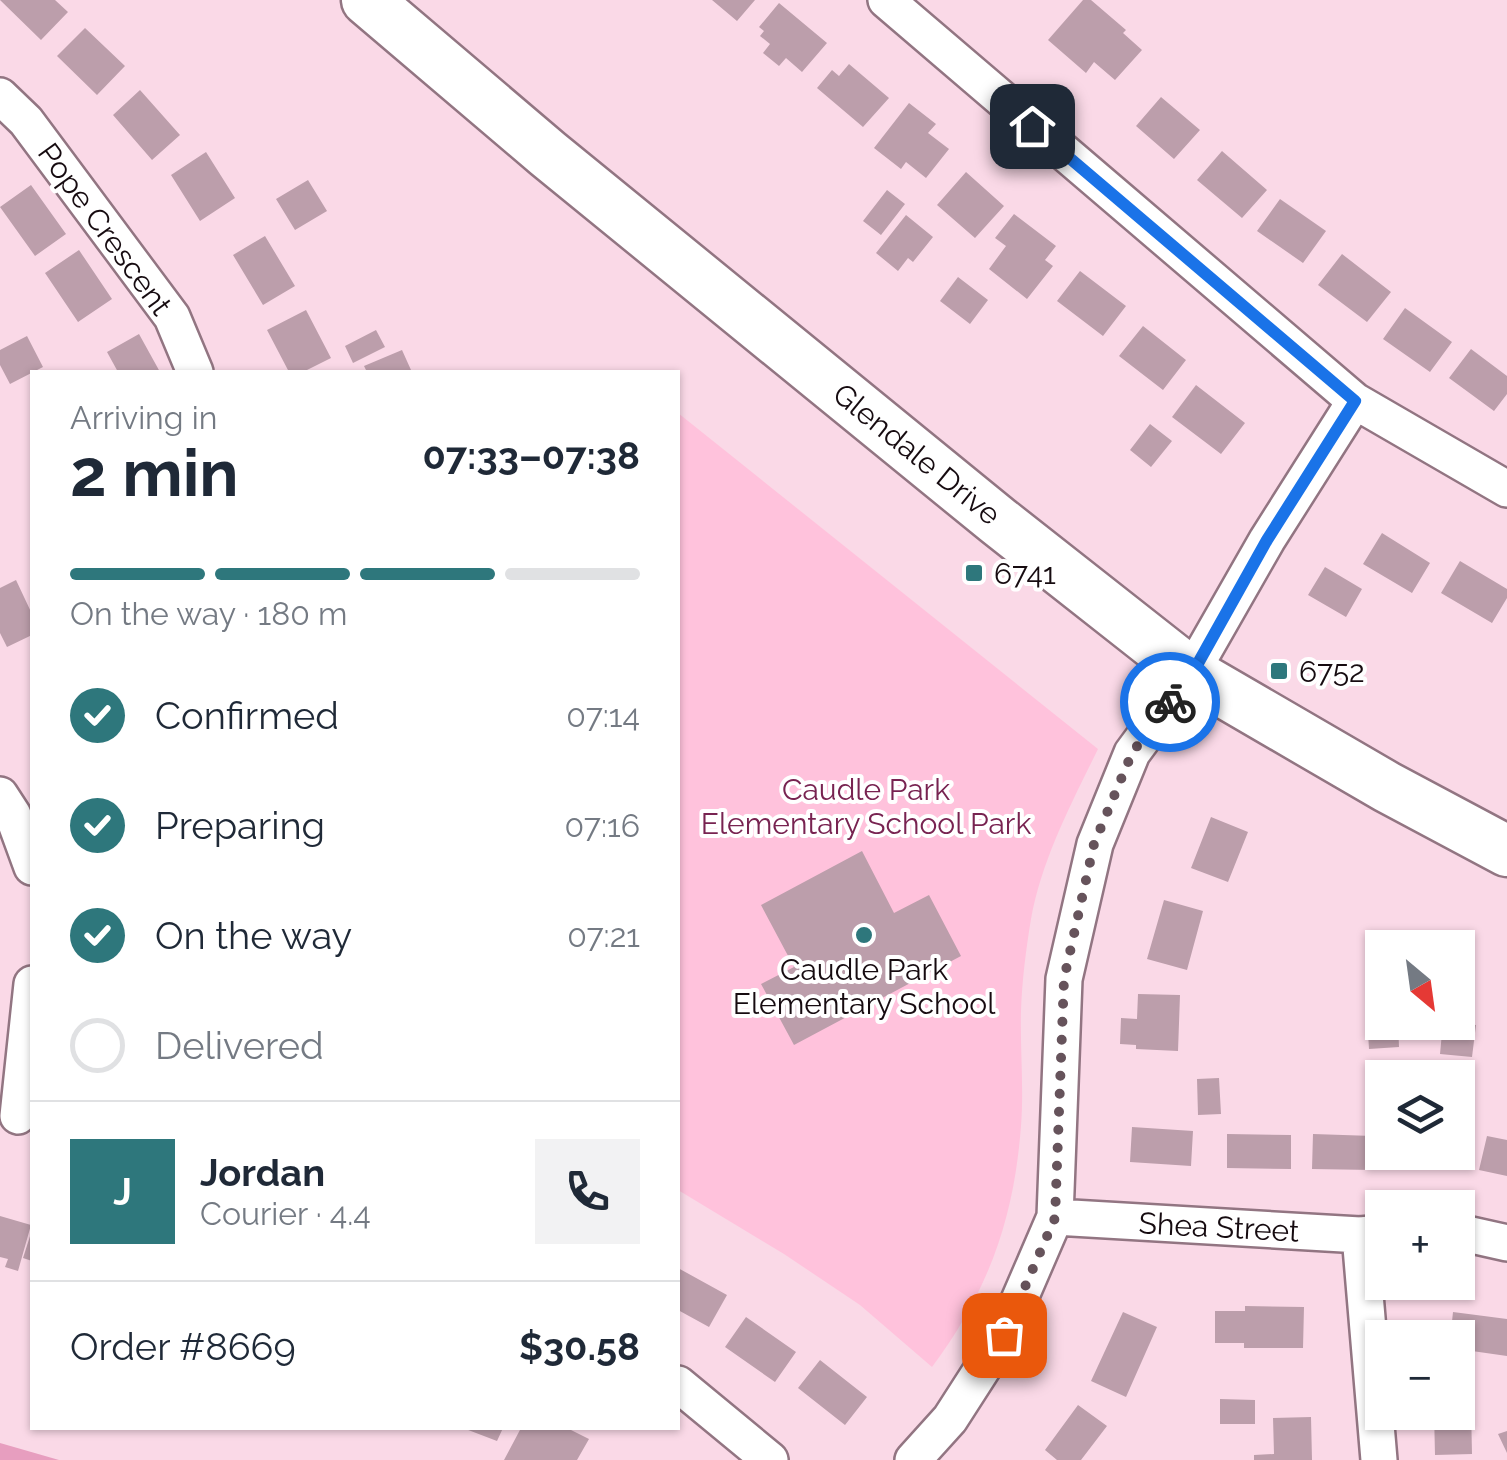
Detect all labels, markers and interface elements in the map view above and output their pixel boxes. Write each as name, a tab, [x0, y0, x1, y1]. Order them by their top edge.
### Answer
pin	[990, 84, 1075, 169]
icon: home	[1005, 99, 1060, 154]
street label: Pope Crescent	[31, 136, 179, 322]
street label: Glendale Drive	[826, 376, 1008, 532]
text: Arriving in	[70, 399, 217, 436]
text: 07:33–07:38	[422, 433, 640, 478]
text: 2 min	[70, 435, 239, 511]
place label: 6741	[994, 556, 1056, 591]
marker: 6741	[963, 562, 985, 584]
text: On the way · 180 m	[70, 595, 347, 632]
courier	[1120, 652, 1220, 752]
place label: 6752	[1299, 654, 1365, 689]
marker: 6752	[1268, 660, 1290, 682]
icon: bike	[1143, 675, 1198, 730]
icon: check	[70, 688, 125, 743]
text: Confirmed	[155, 693, 339, 738]
text: 07:14	[566, 697, 640, 734]
park label: Caudle Park Elementary School Park	[701, 772, 1031, 841]
icon: check	[70, 798, 125, 853]
text: Preparing	[155, 803, 325, 848]
text: 07:16	[565, 807, 640, 844]
icon: check	[70, 908, 125, 963]
text: On the way	[155, 913, 352, 958]
text: 07:21	[567, 917, 640, 954]
marker: Caudle Park Elementary School	[853, 924, 875, 946]
north arrow	[1365, 930, 1475, 1040]
map controls	[1365, 930, 1475, 1430]
place label: Caudle Park Elementary School	[733, 952, 996, 1021]
text: Delivered	[155, 1023, 324, 1068]
button: layers	[1365, 1060, 1475, 1170]
button: phone	[535, 1139, 640, 1244]
text: Jordan	[200, 1150, 325, 1195]
text: J	[113, 1169, 132, 1214]
button: +	[1365, 1190, 1475, 1300]
text: Courier · 4.4	[200, 1195, 371, 1232]
street label: Shea Street	[1138, 1205, 1300, 1249]
pin	[962, 1293, 1047, 1378]
icon: bag	[977, 1308, 1032, 1363]
button: −	[1365, 1320, 1475, 1430]
text: Order #8669	[70, 1324, 296, 1369]
text: $30.58	[519, 1324, 640, 1369]

